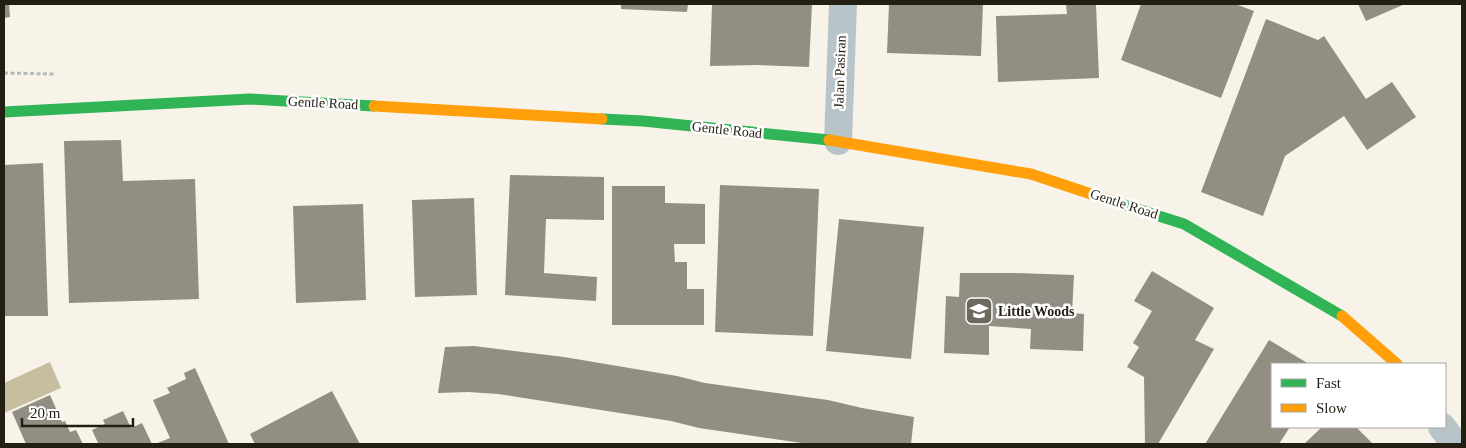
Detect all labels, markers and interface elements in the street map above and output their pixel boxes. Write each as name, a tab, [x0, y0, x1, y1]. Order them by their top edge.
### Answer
street label: Jalan Pasiran	[831, 35, 849, 109]
street label: Gentle Road	[287, 94, 359, 112]
street label: Gentle Road	[691, 119, 763, 141]
street label: Gentle Road	[1088, 186, 1160, 222]
school or university icon: Little Woods	[964, 296, 994, 326]
place label: Little Woods	[998, 304, 1075, 319]
legend	[1271, 363, 1446, 428]
text: Fast	[1316, 375, 1342, 391]
scale bar	[22, 396, 134, 428]
text: Slow	[1316, 400, 1347, 416]
text: 20 m	[30, 405, 61, 421]

